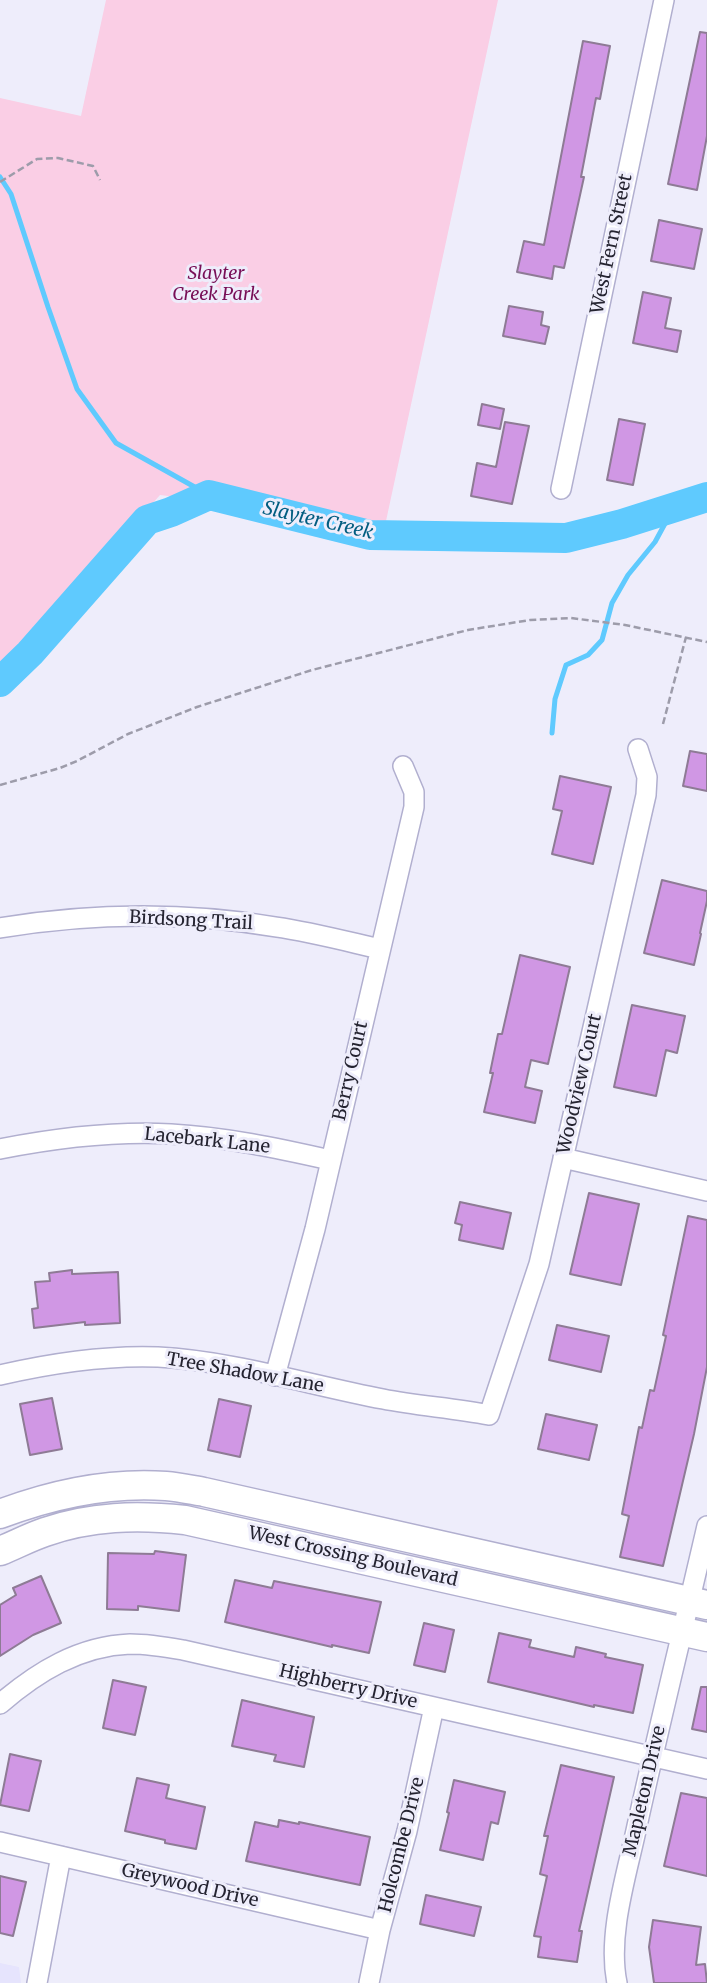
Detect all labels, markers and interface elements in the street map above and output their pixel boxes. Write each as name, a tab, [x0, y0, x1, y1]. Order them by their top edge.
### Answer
street label: West Fern Street	[587, 172, 637, 316]
park label: Slayter Creek Park	[172, 263, 260, 306]
water label: Slayter Creek	[261, 497, 375, 545]
street label: Birdsong Trail	[129, 907, 253, 935]
street label: Woodview Court	[553, 1012, 607, 1156]
street label: Berry Court	[329, 1019, 373, 1123]
street label: Lacebark Lane	[143, 1124, 271, 1158]
street label: Tree Shadow Lane	[165, 1349, 325, 1397]
street label: West Crossing Boulevard	[246, 1522, 460, 1592]
street label: Highberry Drive	[277, 1661, 419, 1713]
street label: Mapleton Drive	[619, 1724, 671, 1858]
street label: Holcombe Drive	[375, 1775, 429, 1915]
street label: Greywood Drive	[119, 1860, 261, 1912]

